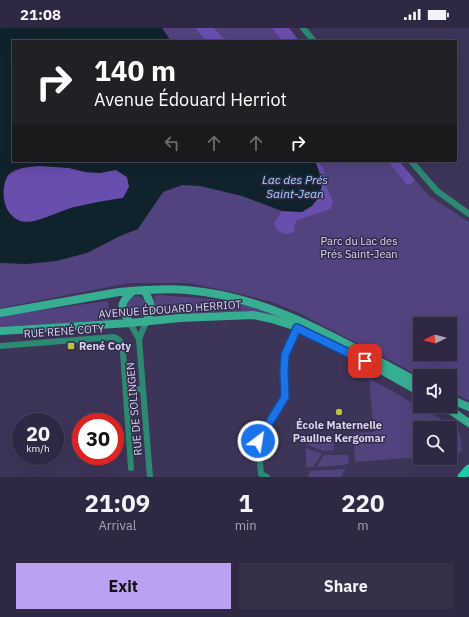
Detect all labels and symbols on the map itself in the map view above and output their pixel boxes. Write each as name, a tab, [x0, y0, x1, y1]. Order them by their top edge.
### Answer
water label: Lac des Prés Saint-Jean	[262, 172, 328, 201]
park label: Parc du Lac des Prés Saint-Jean	[320, 234, 398, 261]
street label: AVENUE ÉDOUARD HERRIOT	[98, 297, 243, 321]
north arrow	[413, 317, 457, 361]
street label: RUE RENÉ COTY	[23, 321, 105, 341]
place label: René Coty	[79, 339, 131, 353]
marker: René Coty	[66, 341, 76, 351]
pin	[348, 344, 382, 378]
street label: RUE DE SOLINGEN	[123, 362, 145, 456]
marker: École Maternelle Pauline Kergomar	[334, 407, 344, 417]
speed limit sign: 30	[72, 413, 124, 465]
place label: École Maternelle Pauline Kergomar	[293, 417, 386, 445]
position arrow	[237, 420, 279, 462]

